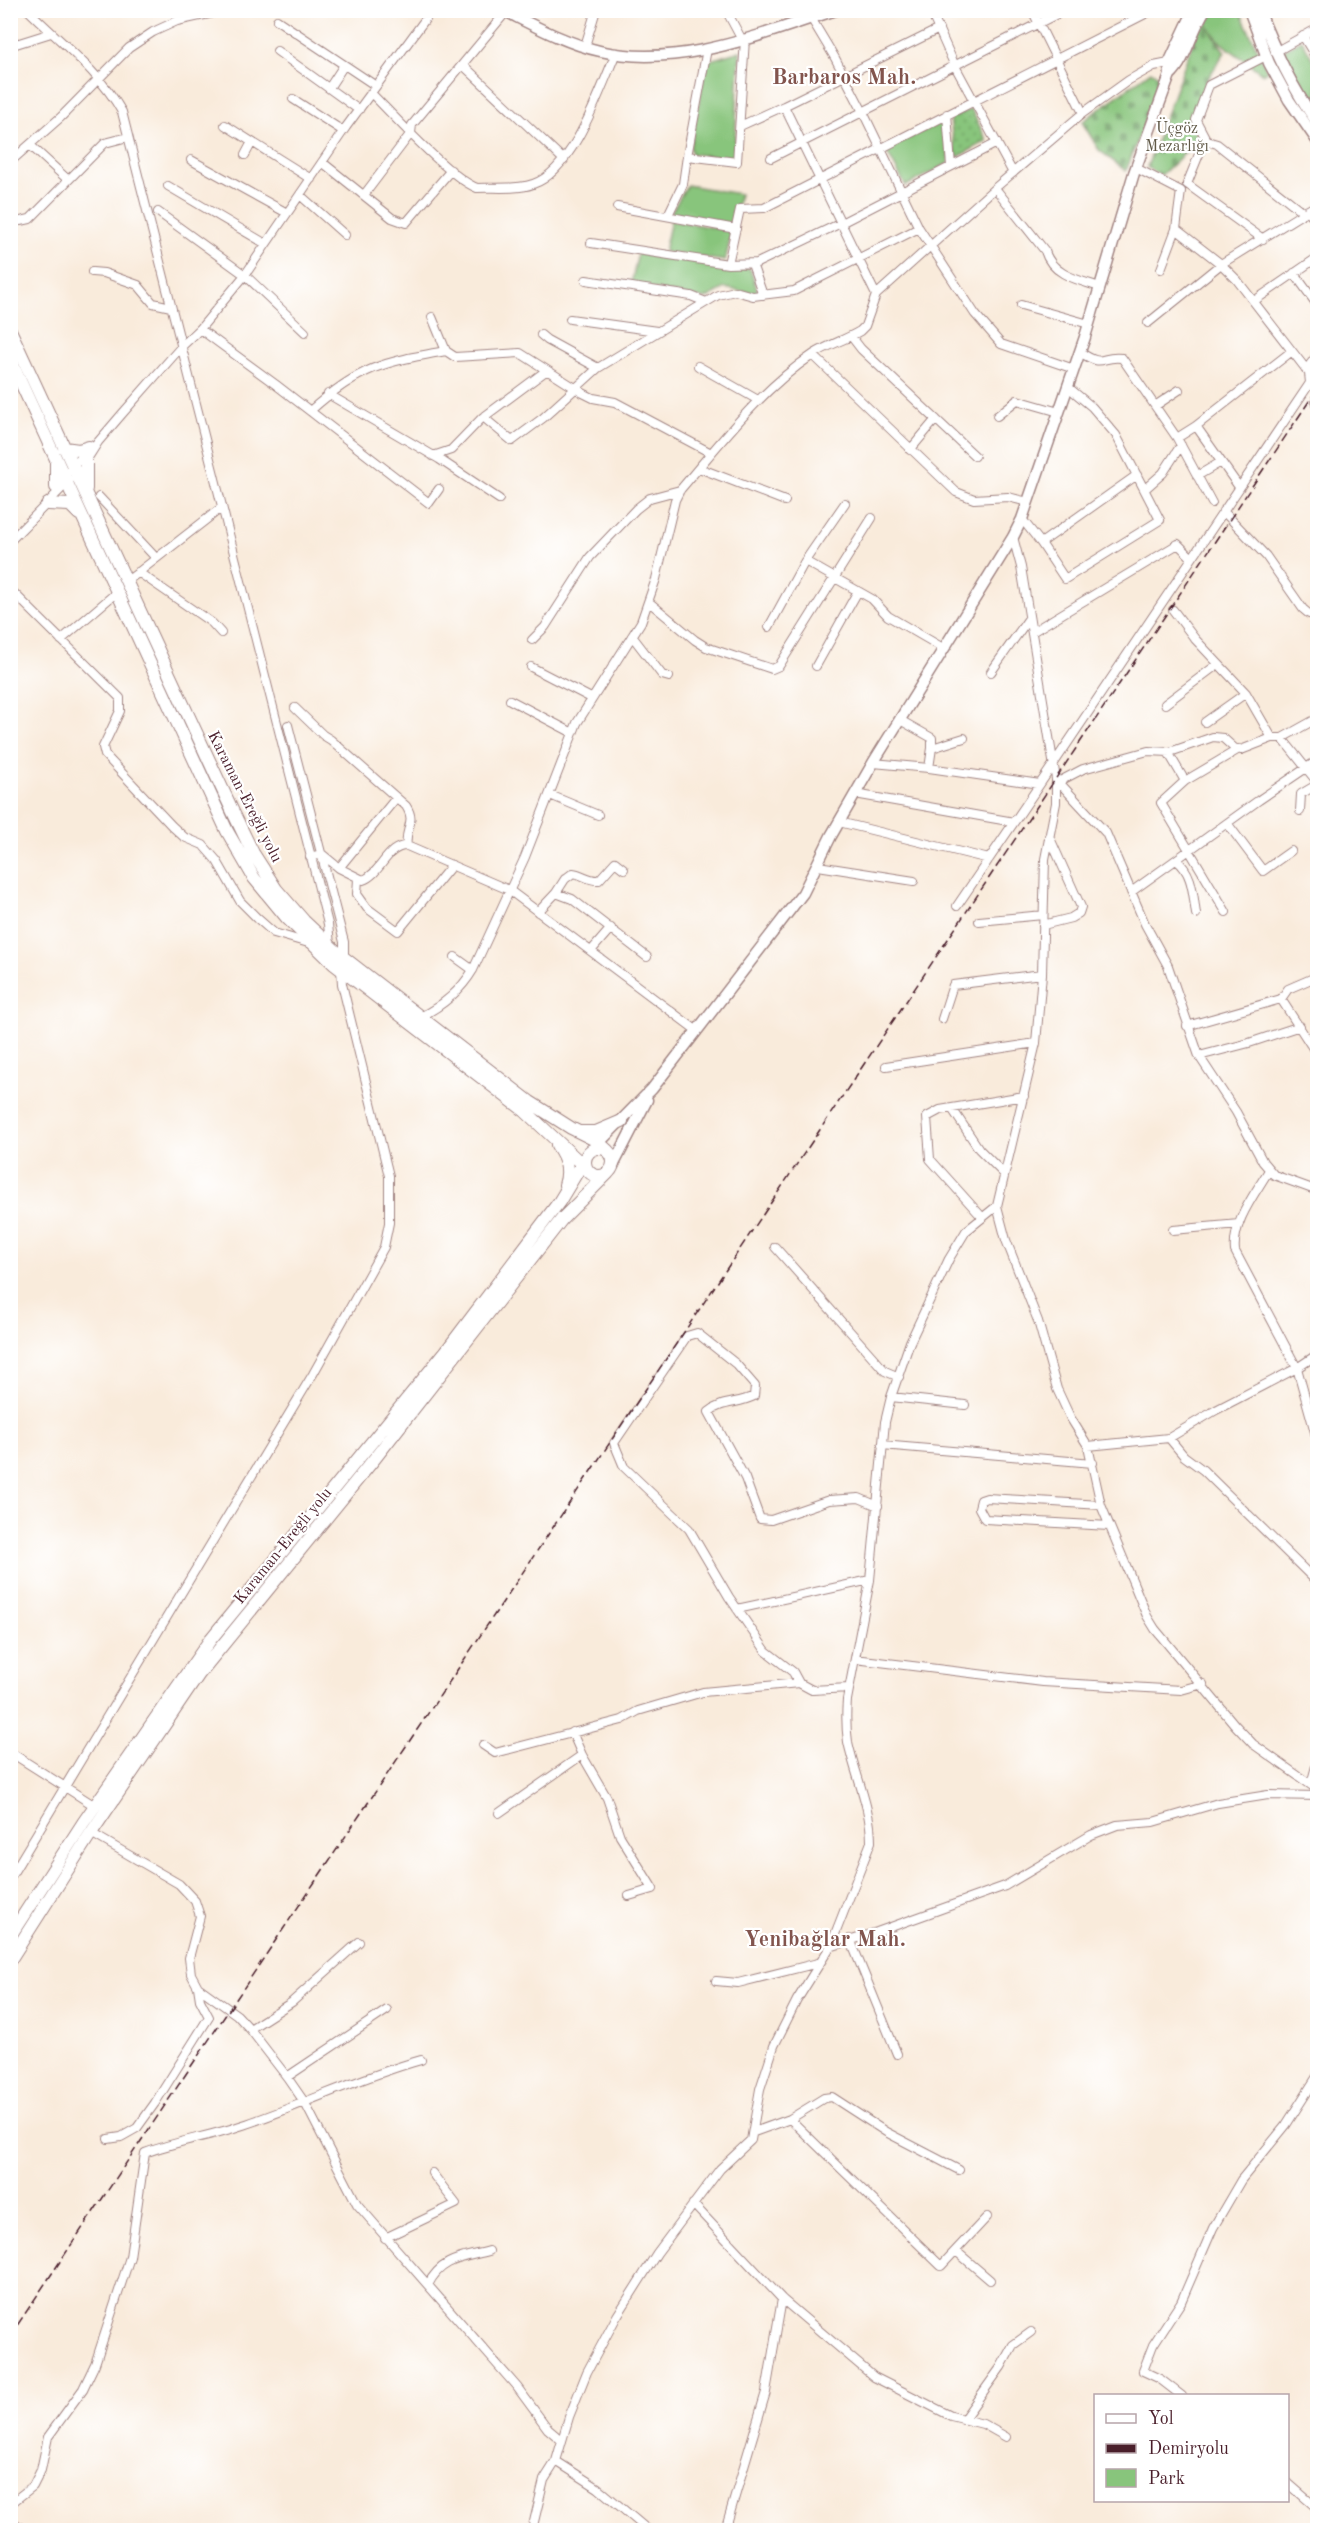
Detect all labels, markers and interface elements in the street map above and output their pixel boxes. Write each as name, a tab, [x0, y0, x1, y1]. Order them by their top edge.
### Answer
district label: Barbaros Mah.	[772, 67, 916, 89]
park label: Üçgöz Mezarlığı	[1145, 117, 1209, 155]
street label: Karaman-Ereğli yolu	[204, 729, 284, 865]
street label: Karaman-Ereğli yolu	[232, 1485, 336, 1608]
district label: Yenibağlar Mah.	[744, 1929, 906, 1951]
legend	[1094, 2394, 1289, 2502]
text: Yol	[1148, 2410, 1174, 2428]
text: Demiryolu	[1148, 2440, 1229, 2458]
text: Park	[1148, 2470, 1185, 2488]

